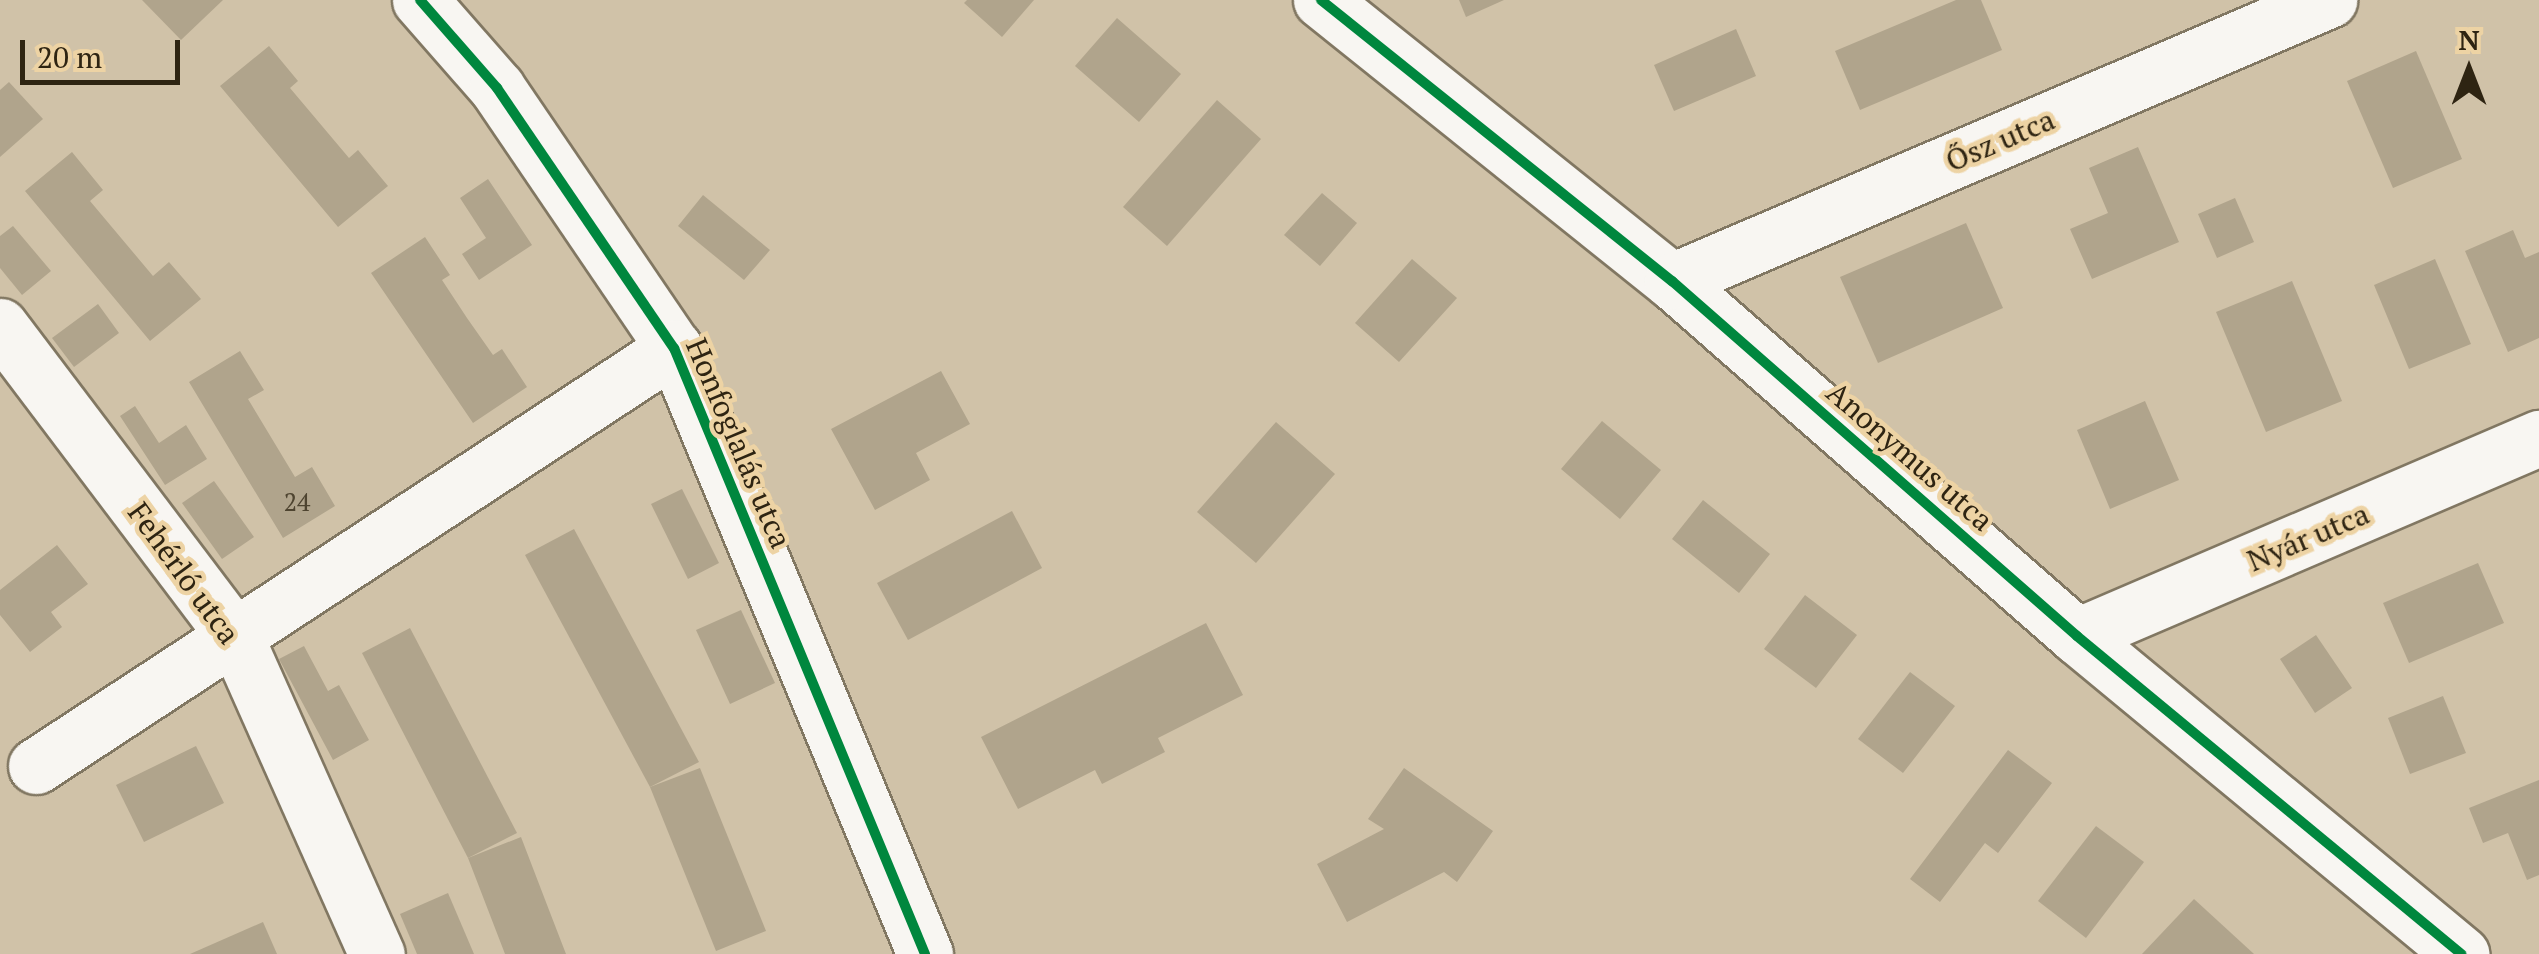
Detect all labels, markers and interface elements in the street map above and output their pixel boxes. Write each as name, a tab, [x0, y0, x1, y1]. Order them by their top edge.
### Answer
scale bar	[25, 20, 185, 82]
north arrow	[2419, 20, 2519, 120]
text: N	[2458, 21, 2480, 58]
text: 20 m	[37, 37, 102, 77]
street label: Ősz utca	[1940, 101, 2060, 179]
street label: Honfoglalás utca	[679, 333, 799, 553]
street label: Anonymus utca	[1819, 374, 2001, 538]
house number: 24	[284, 487, 310, 517]
street label: Fehérló utca	[121, 495, 247, 651]
street label: Nyár utca	[2242, 495, 2374, 579]

